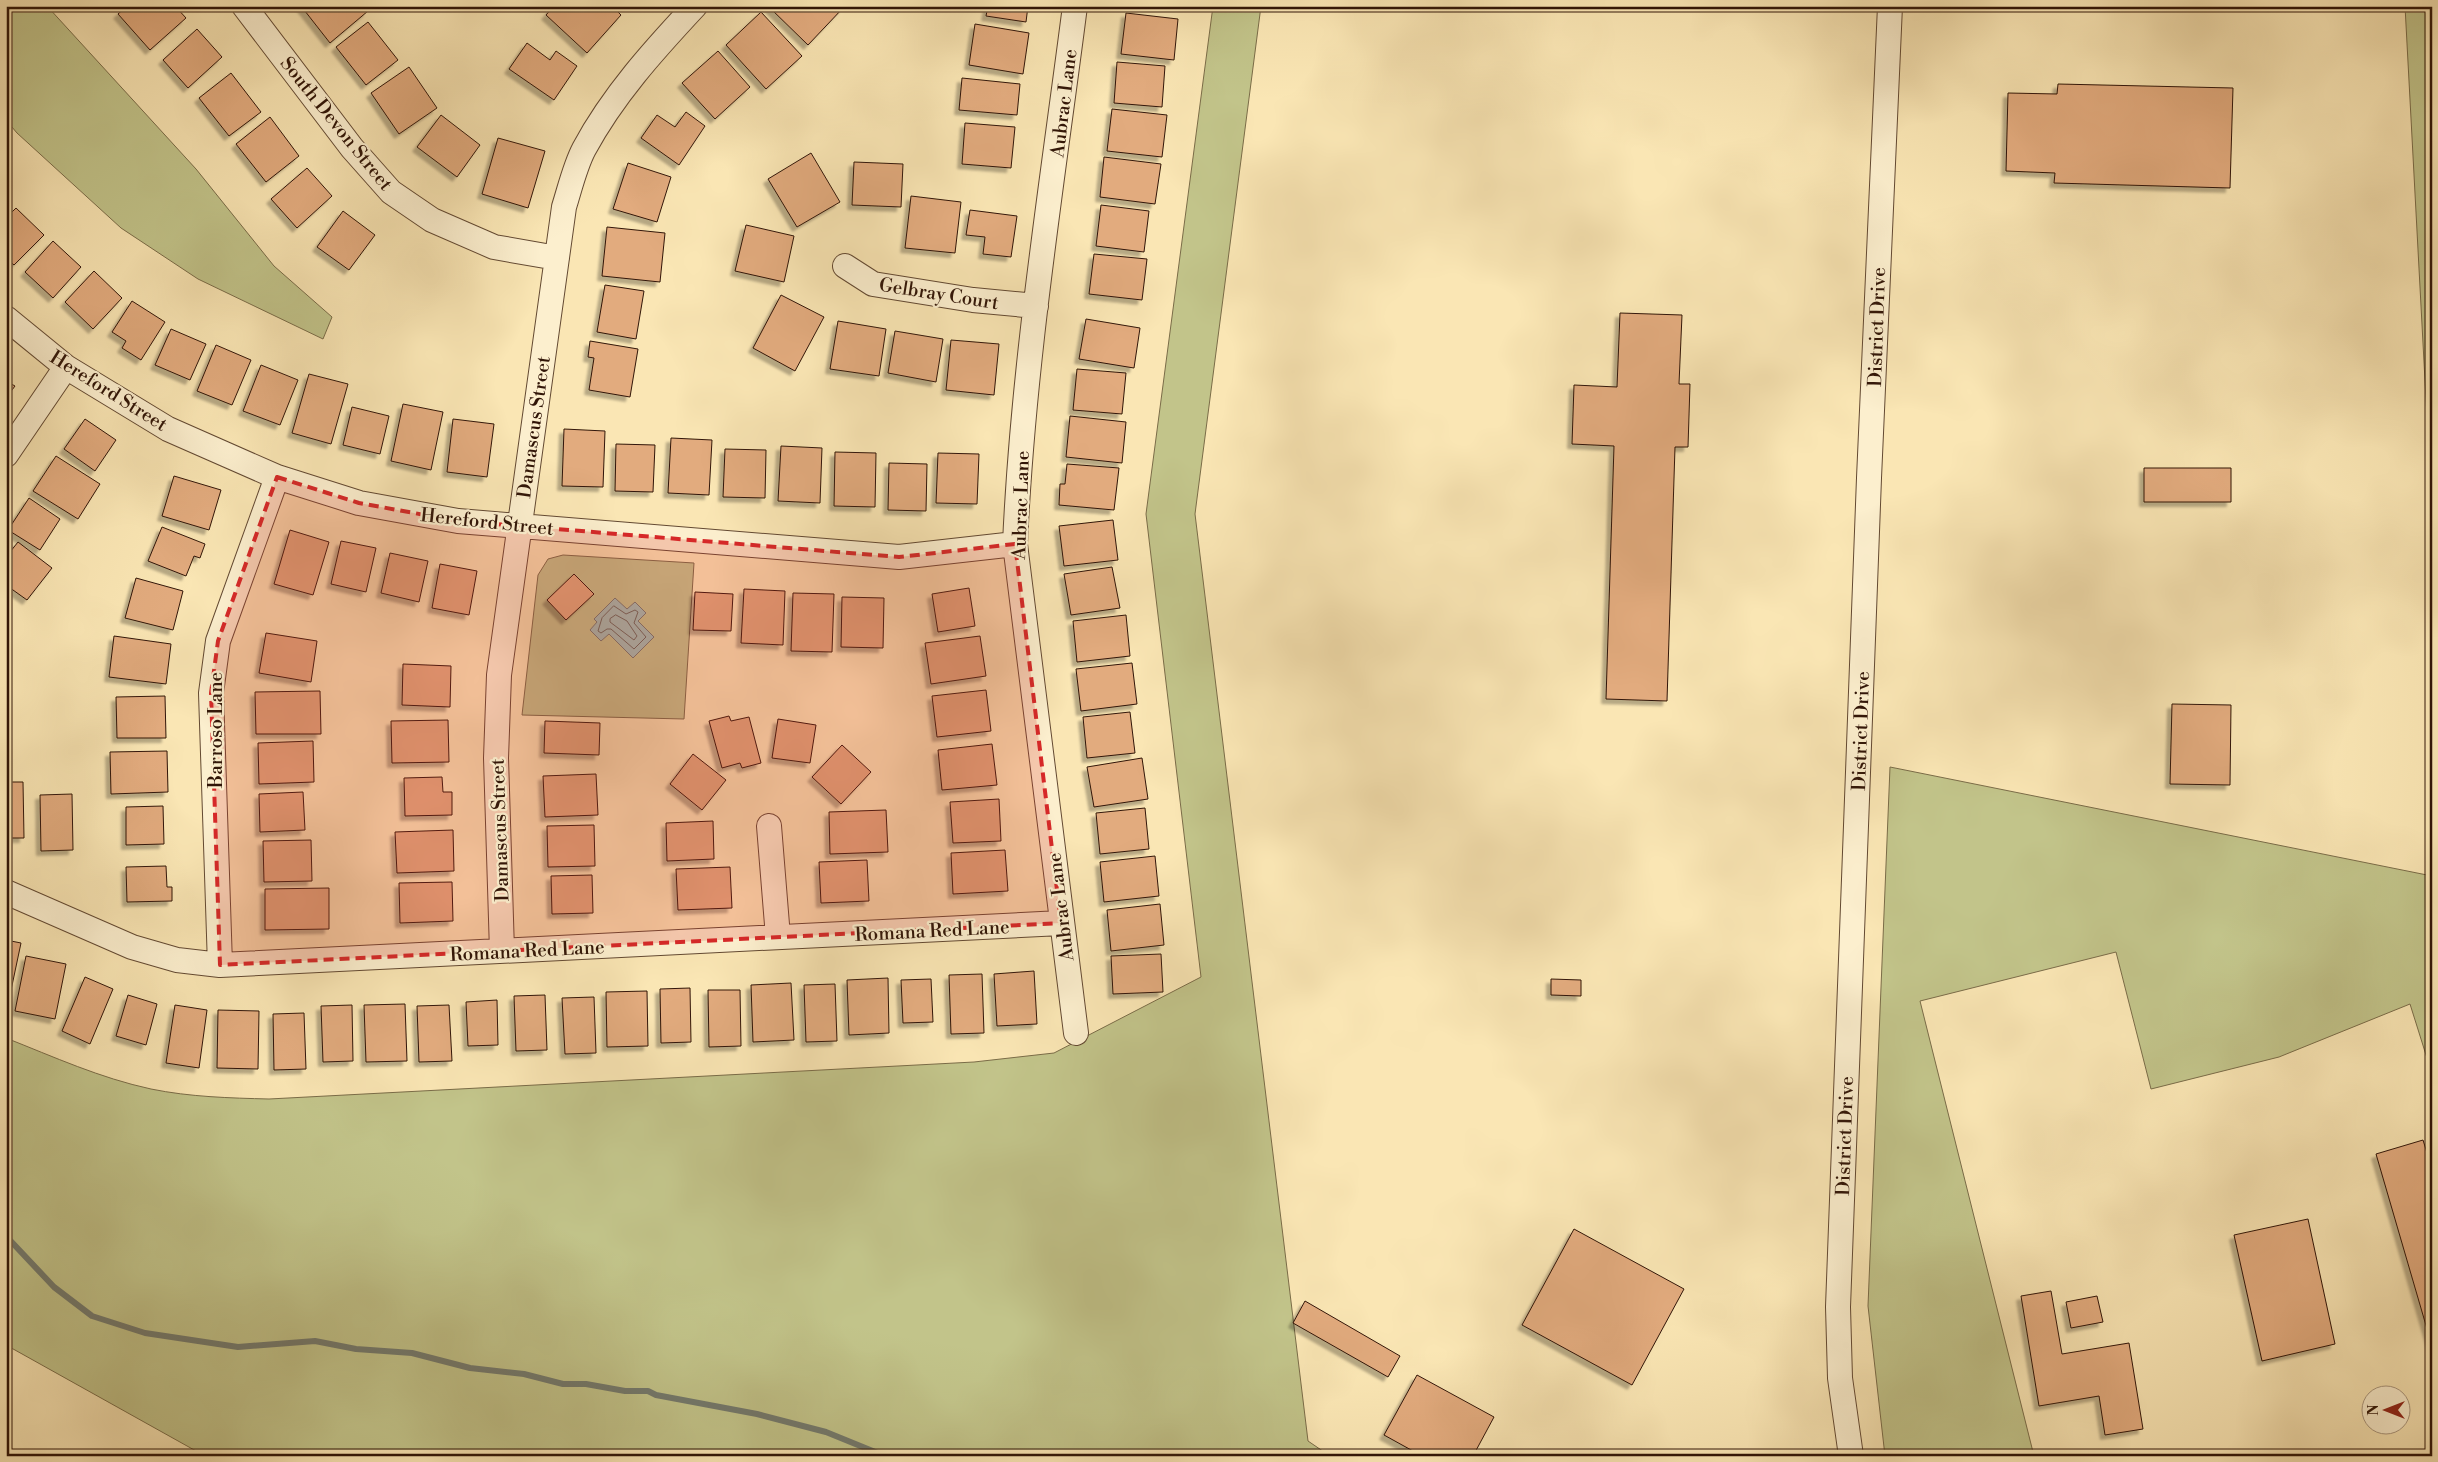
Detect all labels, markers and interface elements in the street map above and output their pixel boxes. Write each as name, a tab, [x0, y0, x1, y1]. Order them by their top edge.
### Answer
street label: Aubrac Lane	[1045, 48, 1083, 160]
street label: South Devon Street	[275, 52, 398, 196]
street label: District Drive	[1863, 267, 1891, 387]
street label: Gelbray Court	[877, 273, 1001, 315]
street label: Hereford Street	[45, 345, 172, 437]
street label: Damascus Street	[512, 354, 556, 500]
street label: Aubrac Lane	[1007, 450, 1035, 561]
street label: Hereford Street	[419, 503, 555, 541]
street label: District Drive	[1847, 671, 1875, 791]
street label: Barroso Lane	[204, 672, 228, 789]
street label: Damascus Street	[485, 758, 514, 902]
street label: Aubrac Lane	[1042, 851, 1080, 963]
street label: Romana Red Lane	[854, 915, 1010, 947]
street label: Romana Red Lane	[449, 935, 605, 967]
street label: District Drive	[1831, 1076, 1859, 1196]
north arrow	[2360, 1384, 2410, 1434]
text: N	[2365, 1404, 2383, 1416]

